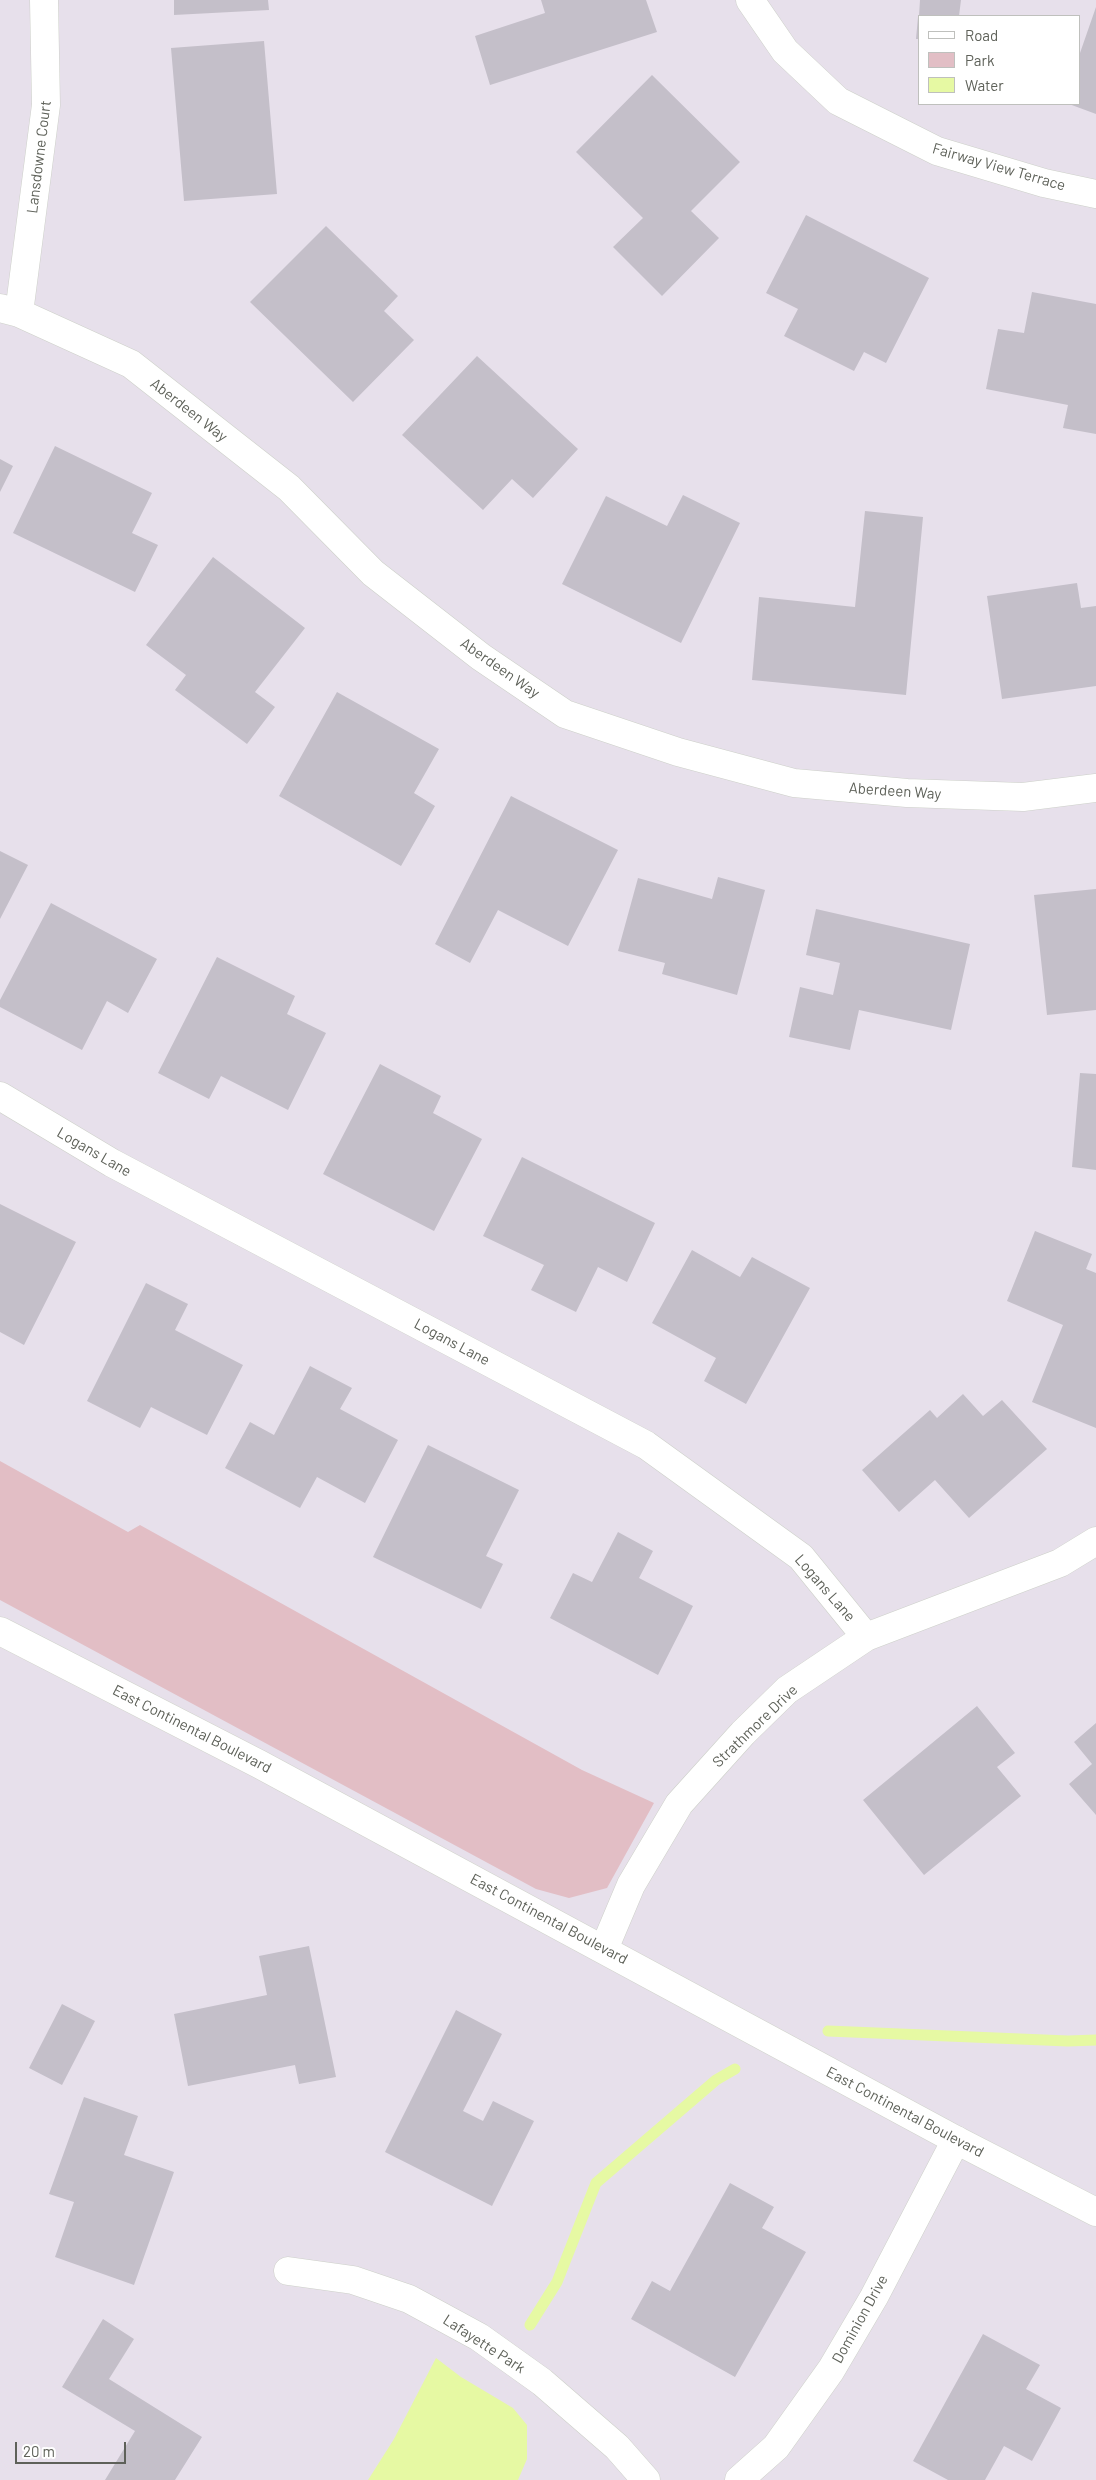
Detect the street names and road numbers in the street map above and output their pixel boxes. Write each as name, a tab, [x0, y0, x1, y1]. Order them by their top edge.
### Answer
street label: Lansdowne Court	[23, 99, 55, 215]
street label: Fairway View Terrace	[930, 139, 1068, 195]
street label: Aberdeen Way	[147, 374, 231, 446]
street label: Aberdeen Way	[457, 634, 543, 702]
street label: Aberdeen Way	[848, 779, 942, 803]
street label: Logans Lane	[54, 1123, 134, 1181]
street label: Logans Lane	[411, 1315, 493, 1369]
street label: Logans Lane	[791, 1551, 859, 1625]
street label: East Continental Boulevard	[110, 1681, 274, 1777]
street label: Strathmore Drive	[709, 1681, 801, 1771]
street label: East Continental Boulevard	[467, 1870, 631, 1968]
street label: East Continental Boulevard	[823, 2063, 987, 2161]
street label: Dominion Drive	[828, 2272, 892, 2366]
street label: Lafayette Park	[439, 2311, 529, 2377]

